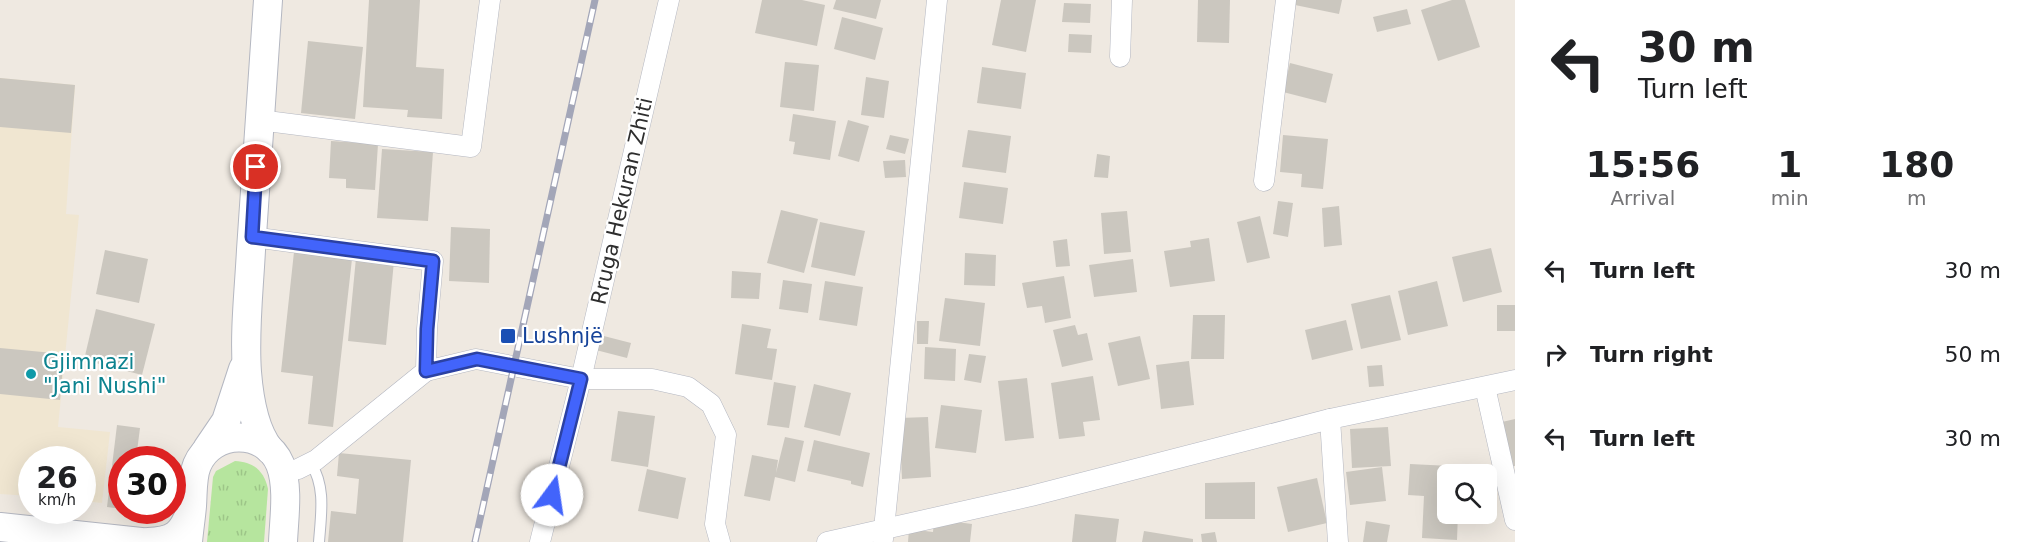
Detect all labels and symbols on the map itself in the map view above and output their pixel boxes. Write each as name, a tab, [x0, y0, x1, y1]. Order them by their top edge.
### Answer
street label: Rruga Hekuran Zhiti	[586, 95, 658, 307]
pin	[230, 141, 281, 192]
place label: Lushnjë	[522, 324, 603, 348]
marker: Lushnjë	[499, 327, 517, 345]
place label: Gjimnazi "Jani Nushi"	[43, 350, 166, 398]
marker: Gjimnazi "Jani Nushi"	[24, 367, 38, 381]
speed limit sign: 30	[108, 446, 186, 524]
position arrow	[520, 463, 584, 527]

